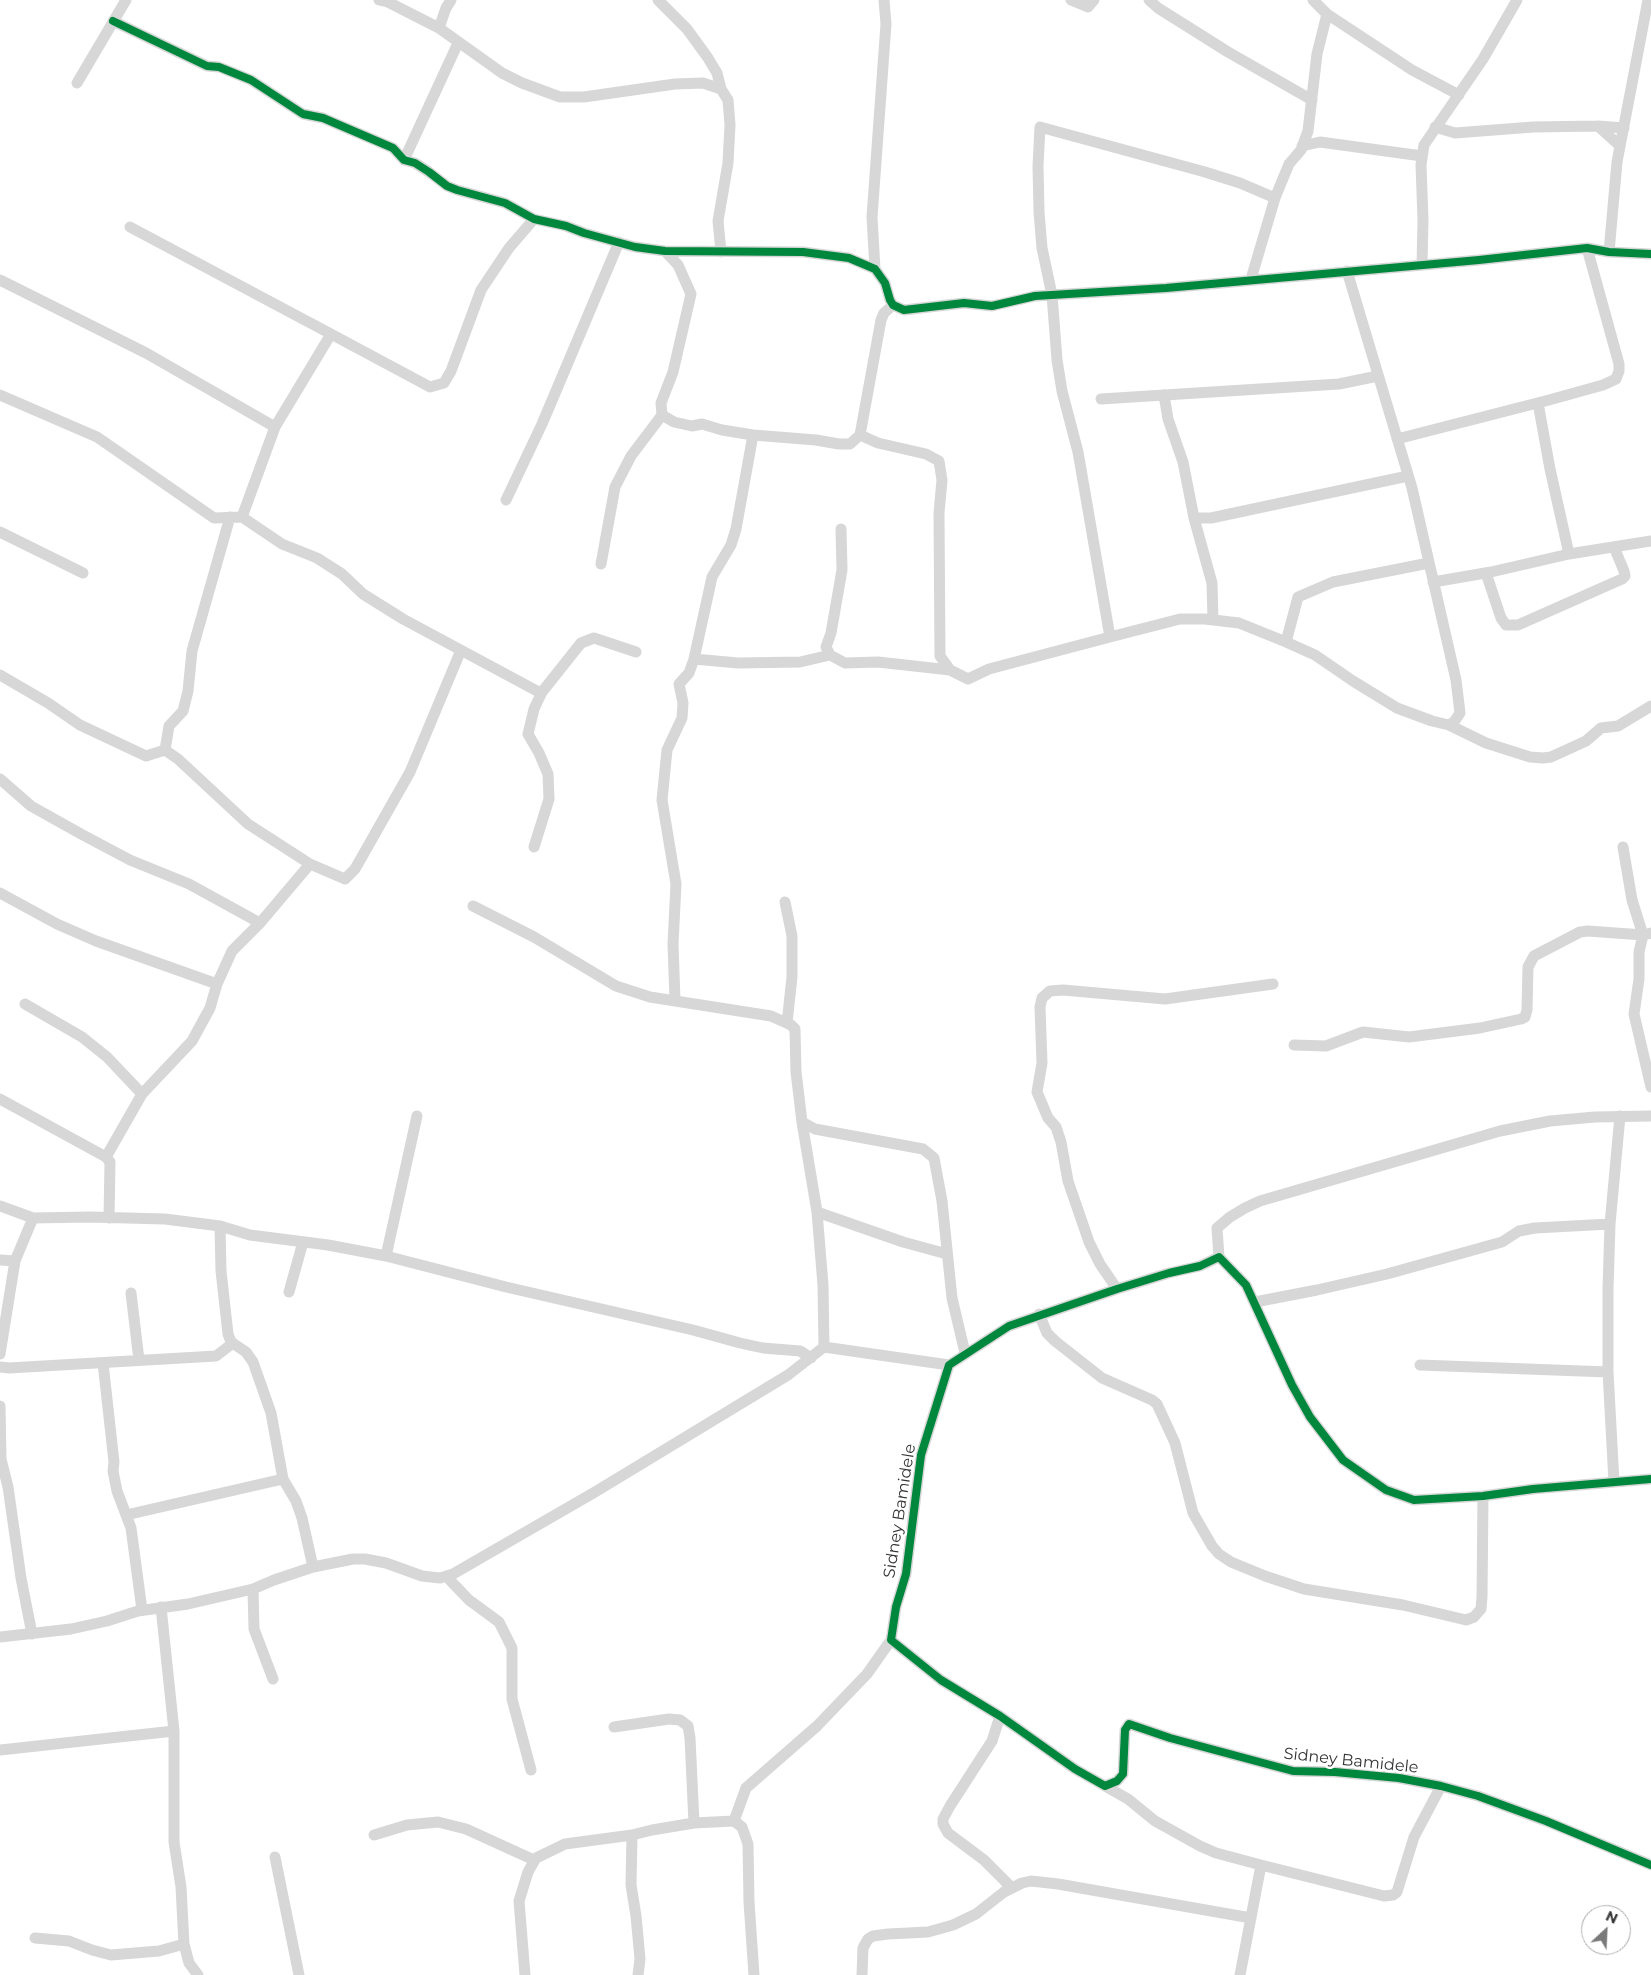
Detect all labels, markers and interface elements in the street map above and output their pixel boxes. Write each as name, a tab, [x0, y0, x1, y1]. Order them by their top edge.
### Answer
street label: Sidney Bamidele	[880, 1443, 920, 1579]
street label: Sidney Bamidele	[1283, 1744, 1419, 1778]
north arrow	[1581, 1905, 1631, 1955]
text: N	[1603, 1907, 1621, 1928]

